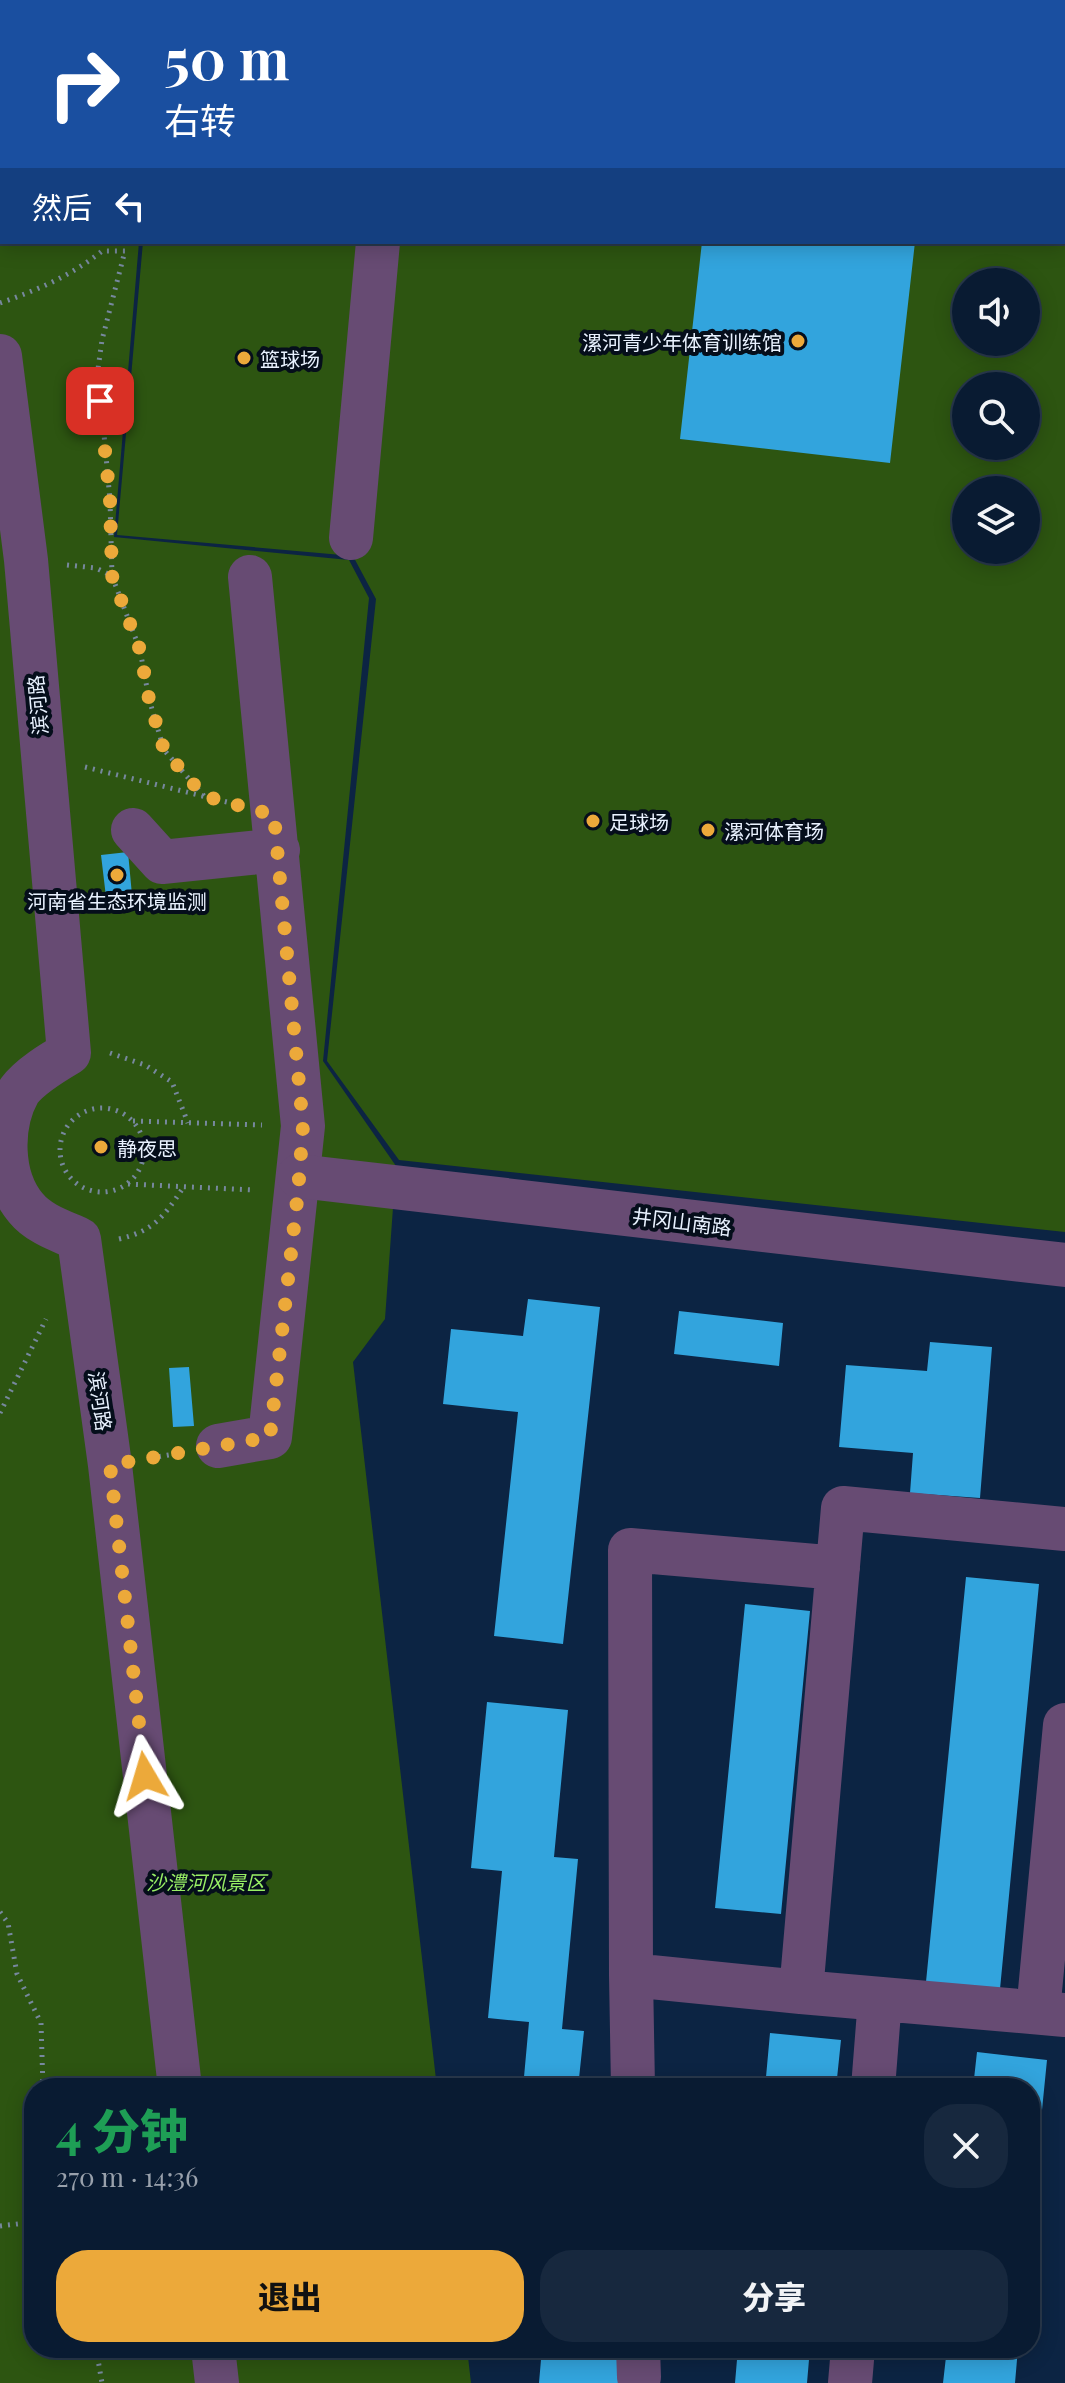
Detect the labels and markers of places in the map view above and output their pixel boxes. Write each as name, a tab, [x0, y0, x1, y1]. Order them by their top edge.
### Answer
place label: 漯河青少年体育训练馆	[582, 328, 782, 355]
marker: 漯河青少年体育训练馆	[789, 332, 807, 350]
place label: 篮球场	[260, 345, 320, 372]
marker: 篮球场	[235, 349, 253, 367]
pin	[66, 367, 134, 435]
place label: 足球场	[609, 808, 669, 835]
marker: 足球场	[584, 812, 602, 830]
place label: 漯河体育场	[724, 817, 824, 844]
marker: 漯河体育场	[699, 821, 717, 839]
marker: 河南省生态环境监测	[108, 866, 126, 884]
place label: 河南省生态环境监测	[27, 887, 207, 914]
place label: 静夜思	[117, 1134, 177, 1161]
marker: 静夜思	[92, 1138, 110, 1156]

